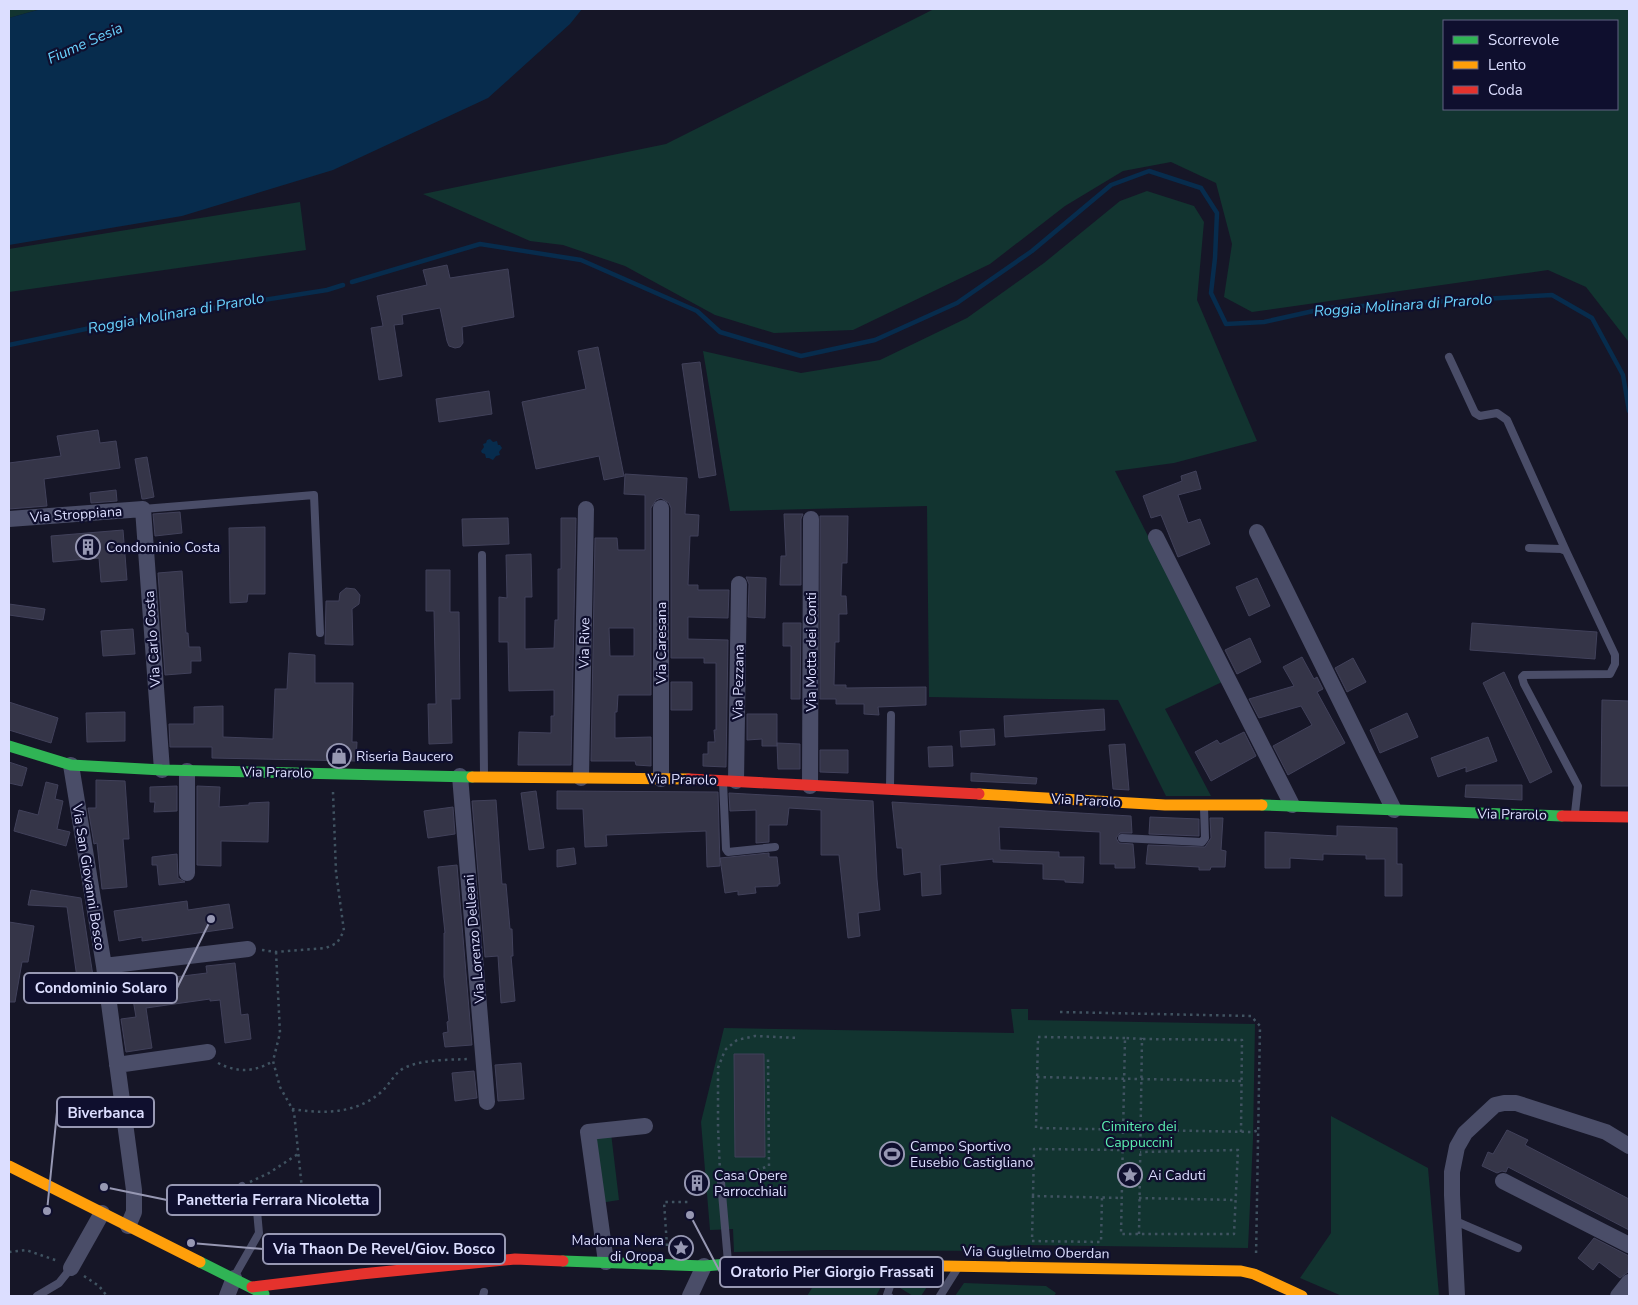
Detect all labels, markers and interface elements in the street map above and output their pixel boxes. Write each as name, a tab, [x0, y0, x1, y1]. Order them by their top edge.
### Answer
water label: Fiume Sesia	[44, 17, 126, 69]
legend	[1443, 20, 1618, 110]
text: Scorrevole	[1488, 30, 1559, 50]
text: Lento	[1488, 55, 1526, 75]
text: Coda	[1488, 80, 1523, 100]
water label: Roggia Molinara di Prarolo	[86, 288, 266, 338]
water label: Roggia Molinara di Prarolo	[1313, 289, 1493, 321]
street label: Via Stroppiana	[28, 502, 123, 527]
building icon: Condominio Costa	[75, 534, 101, 560]
place label: Condominio Costa	[106, 538, 220, 557]
street label: Via Carlo Costa	[140, 590, 165, 689]
street label: Via Motta dei Conti	[802, 592, 821, 713]
street label: Via Caresana	[652, 602, 671, 685]
street label: Via Rive	[575, 617, 594, 670]
street label: Via Pezzana	[728, 644, 749, 721]
shop icon: Riseria Baucero	[326, 743, 352, 769]
place label: Riseria Baucero	[356, 747, 454, 766]
street label: Via Prarolo	[241, 762, 312, 783]
street label: Via Prarolo	[646, 769, 717, 790]
street label: Via Prarolo	[1050, 789, 1121, 812]
street label: Via San Giovanni Bosco	[67, 802, 109, 952]
street label: Via Prarolo	[1476, 804, 1547, 825]
street label: Via Lorenzo Delleani	[459, 874, 490, 1005]
callout: Condominio Solaro	[24, 973, 177, 1003]
text: Condominio Solaro	[35, 978, 168, 998]
callout: Biverbanca	[57, 1097, 154, 1127]
text: Biverbanca	[67, 1103, 145, 1123]
park label: Cimitero dei Cappuccini	[1101, 1117, 1177, 1152]
place label: Campo Sportivo Eusebio Castigliano	[910, 1137, 1033, 1172]
sports icon: Campo Sportivo Eusebio Castigliano	[879, 1141, 905, 1167]
place icon: Ai Caduti	[1117, 1162, 1143, 1188]
place label: Casa Opere Parrocchiali	[714, 1166, 787, 1201]
place label: Ai Caduti	[1148, 1166, 1206, 1185]
building icon: Casa Opere Parrocchiali	[684, 1170, 710, 1196]
callout: Panetteria Ferrara Nicoletta	[167, 1185, 380, 1215]
text: Panetteria Ferrara Nicoletta	[177, 1190, 369, 1210]
place label: Madonna Nera di Oropa	[572, 1231, 664, 1266]
callout: Via Thaon De Revel/Giov. Bosco	[263, 1234, 505, 1264]
place icon: Madonna Nera di Oropa	[668, 1235, 694, 1261]
text: Via Thaon De Revel/Giov. Bosco	[272, 1239, 495, 1259]
street label: Via Guglielmo Oberdan	[961, 1242, 1110, 1263]
callout: Oratorio Pier Giorgio Frassati	[720, 1257, 943, 1287]
text: Oratorio Pier Giorgio Frassati	[730, 1262, 934, 1282]

